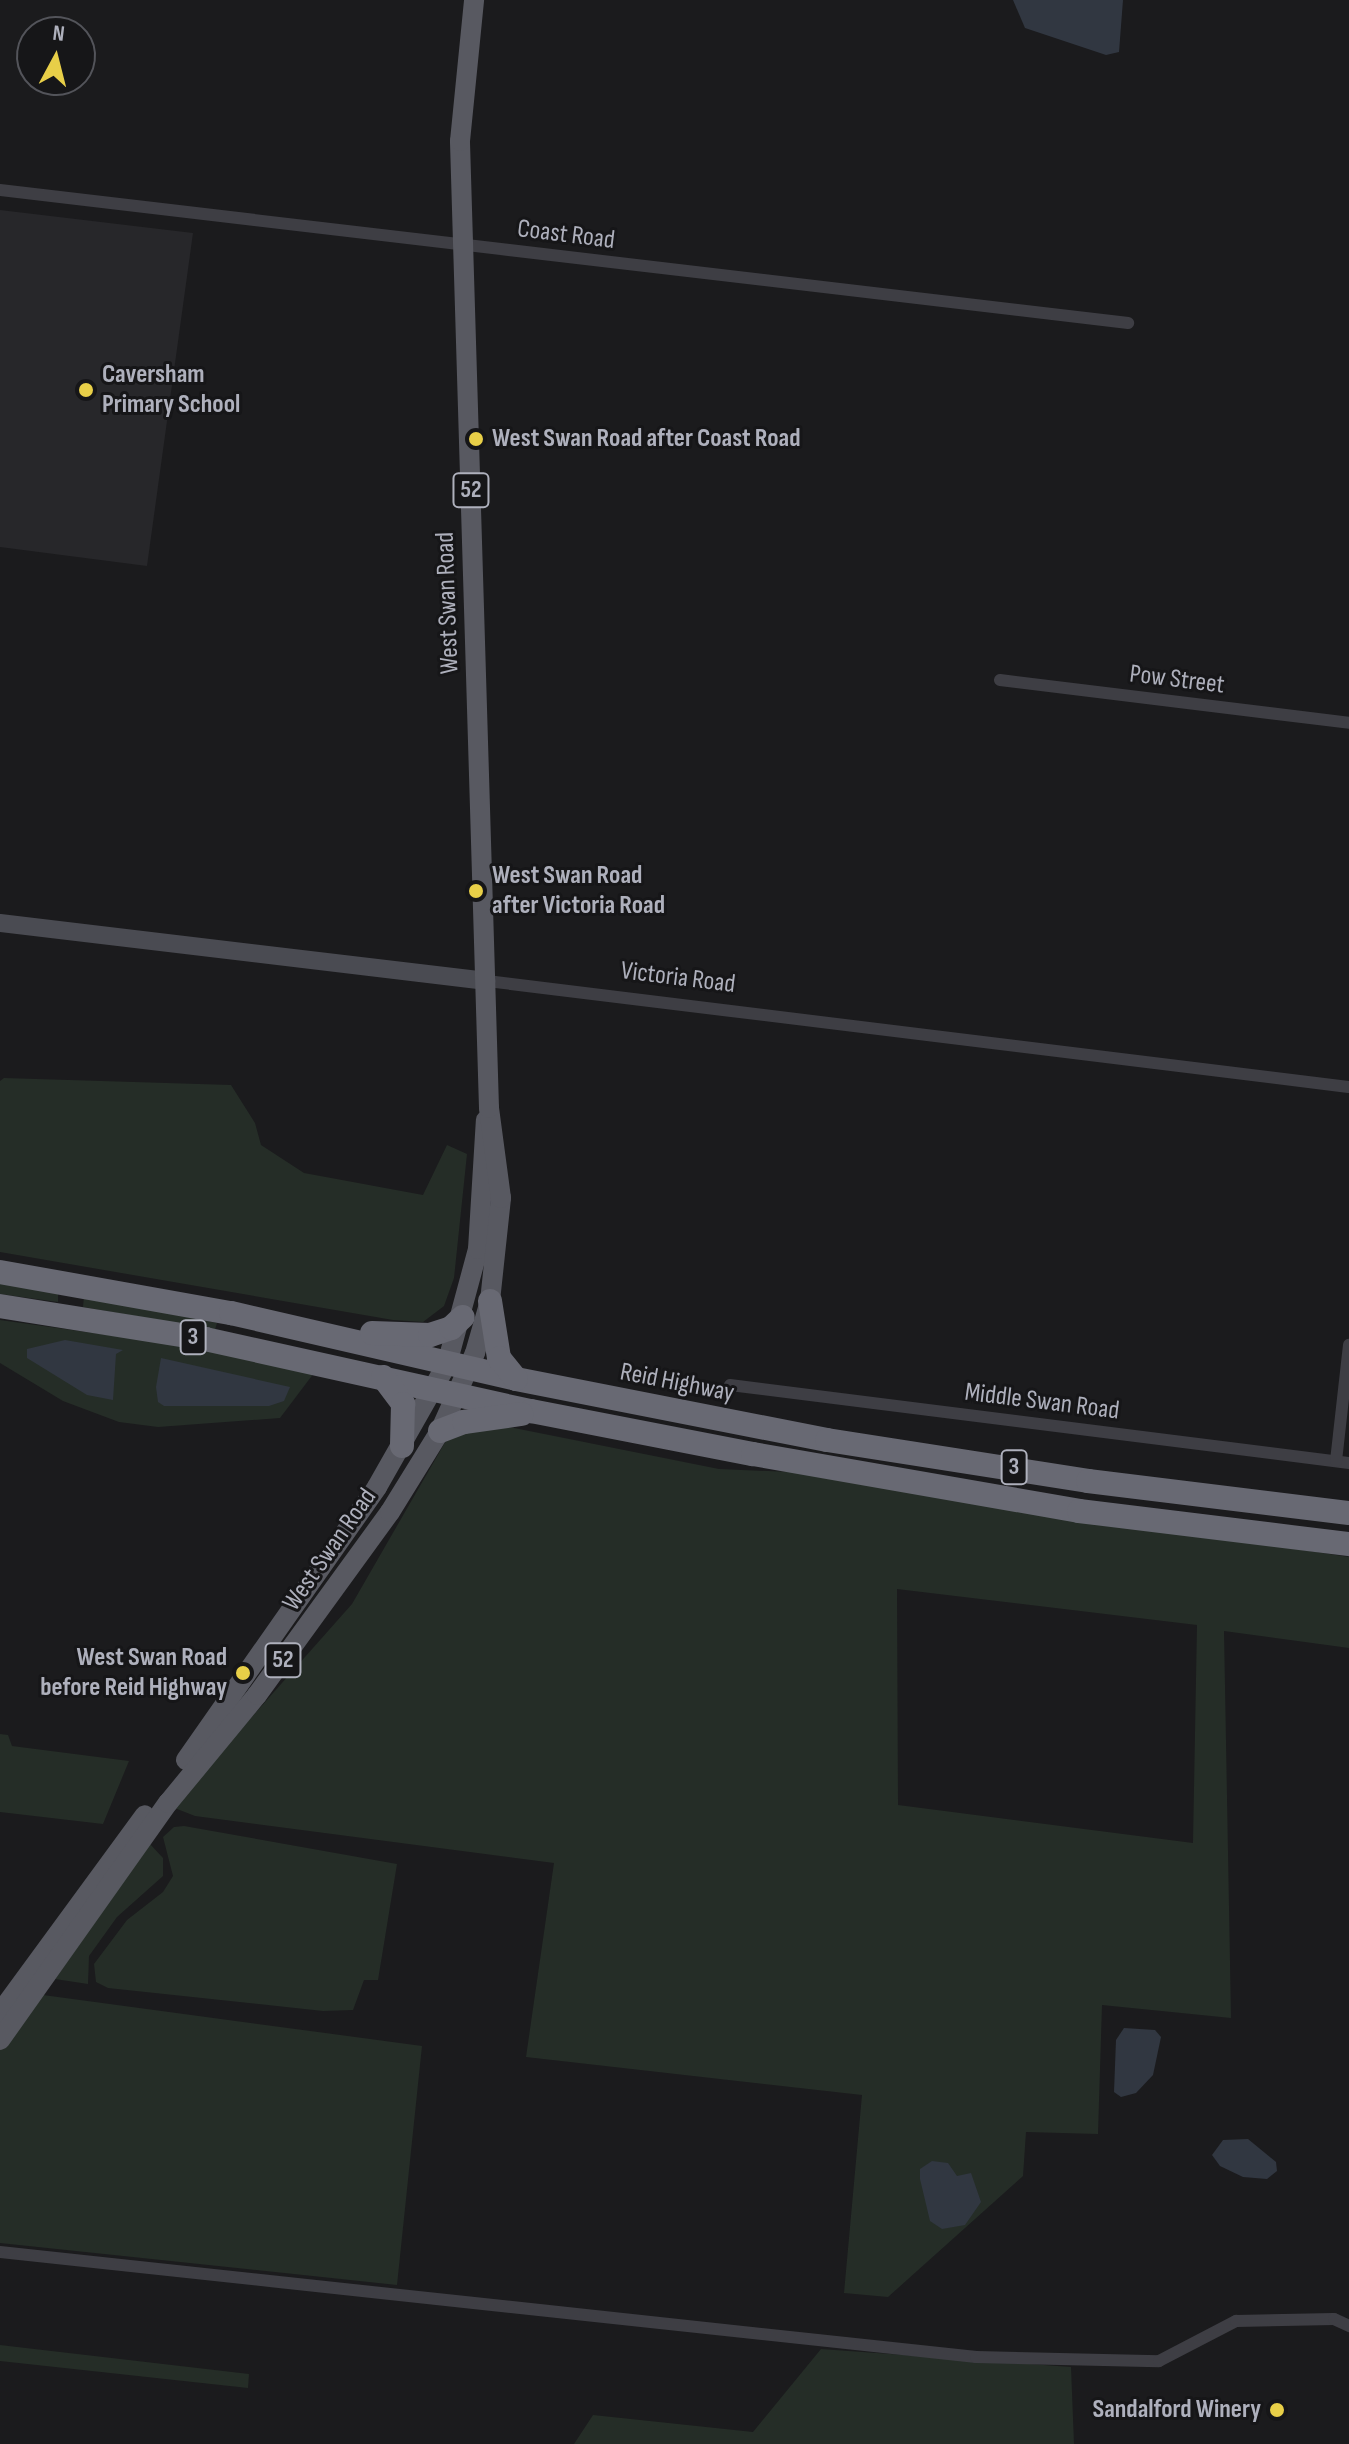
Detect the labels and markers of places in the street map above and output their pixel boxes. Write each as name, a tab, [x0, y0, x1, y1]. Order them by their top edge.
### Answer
place label: Caversham Primary School	[102, 359, 240, 420]
marker: Caversham Primary School	[77, 381, 95, 399]
place label: West Swan Road after Coast Road	[492, 423, 800, 455]
marker: West Swan Road after Coast Road	[467, 430, 485, 448]
place label: West Swan Road after Victoria Road	[492, 860, 665, 922]
marker: West Swan Road after Victoria Road	[467, 882, 485, 900]
place label: West Swan Road before Reid Highway	[40, 1642, 227, 1704]
marker: West Swan Road before Reid Highway	[234, 1664, 252, 1682]
place label: Sandalford Winery	[1092, 2394, 1261, 2426]
marker: Sandalford Winery	[1268, 2401, 1286, 2419]

